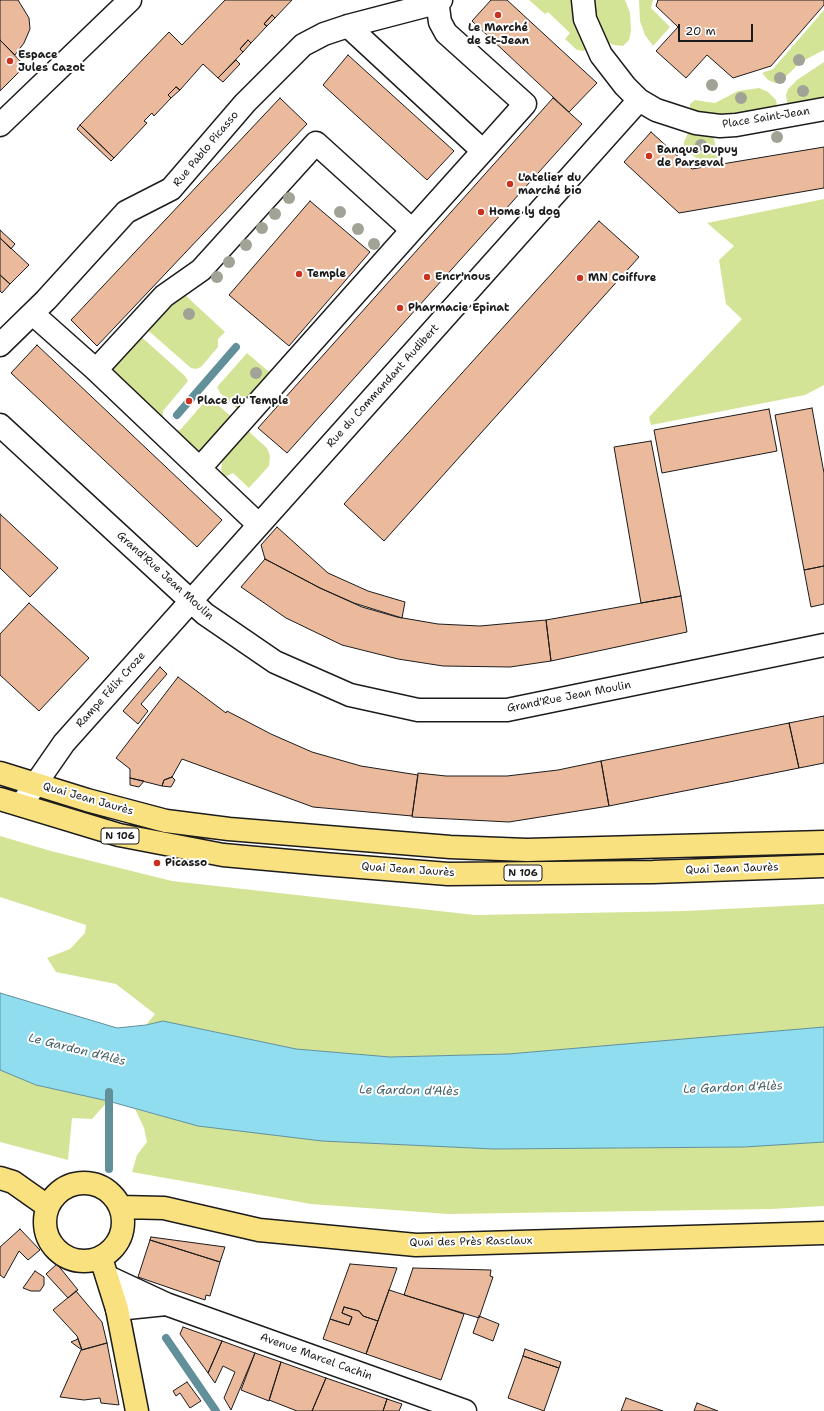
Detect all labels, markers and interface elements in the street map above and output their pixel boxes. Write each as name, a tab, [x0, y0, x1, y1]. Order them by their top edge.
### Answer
marker: Le Marché de St-Jean	[493, 10, 503, 20]
scale bar	[680, 16, 755, 42]
place label: Le Marché de St-Jean	[467, 21, 529, 47]
text: 20 m	[685, 23, 716, 39]
place label: Espace Jules Cazot	[18, 48, 85, 74]
marker: Espace Jules Cazot	[5, 56, 15, 66]
street label: Place Saint-Jean	[721, 105, 811, 131]
street label: Rue Pablo Picasso	[170, 108, 242, 190]
place label: Banque Dupuy de Parseval	[657, 143, 738, 169]
marker: Banque Dupuy de Parseval	[644, 151, 654, 161]
place label: L'atelier du marché bio	[518, 171, 582, 197]
marker: L'atelier du marché bio	[505, 179, 515, 189]
place label: Home ly dog	[489, 205, 560, 219]
marker: Home ly dog	[476, 207, 486, 217]
place label: Temple	[307, 267, 346, 281]
marker: Temple	[294, 269, 304, 279]
place label: Encr'nous	[435, 270, 491, 284]
place label: MN Coiffure	[588, 271, 656, 285]
marker: Encr'nous	[422, 272, 432, 282]
marker: MN Coiffure	[575, 273, 585, 283]
place label: Pharmacie Epinat	[408, 301, 509, 315]
marker: Pharmacie Epinat	[395, 303, 405, 313]
street label: Rue du Commandant Audibert	[324, 322, 442, 450]
place label: Place du Temple	[197, 394, 289, 408]
marker: Place du Temple	[184, 396, 194, 406]
street label: Grand'Rue Jean Moulin	[114, 529, 216, 623]
street label: Rampe Félix Croze	[74, 649, 148, 731]
street label: Grand'Rue Jean Moulin	[506, 679, 632, 715]
street label: Quai Jean Jaurès	[41, 780, 135, 818]
road number: N 106	[101, 828, 139, 844]
place label: Picasso	[165, 856, 207, 870]
marker: Picasso	[152, 858, 162, 868]
street label: Quai Jean Jaurès	[361, 860, 455, 880]
street label: Quai Jean Jaurès	[685, 861, 779, 877]
road number: N 106	[504, 865, 542, 881]
water label: Le Gardon d'Alès	[27, 1031, 127, 1069]
water label: Le Gardon d'Alès	[683, 1079, 783, 1097]
water label: Le Gardon d'Alès	[359, 1083, 459, 1099]
street label: Quai des Près Rasclaux	[409, 1234, 533, 1250]
street label: Avenue Marcel Cachin	[258, 1331, 374, 1383]

